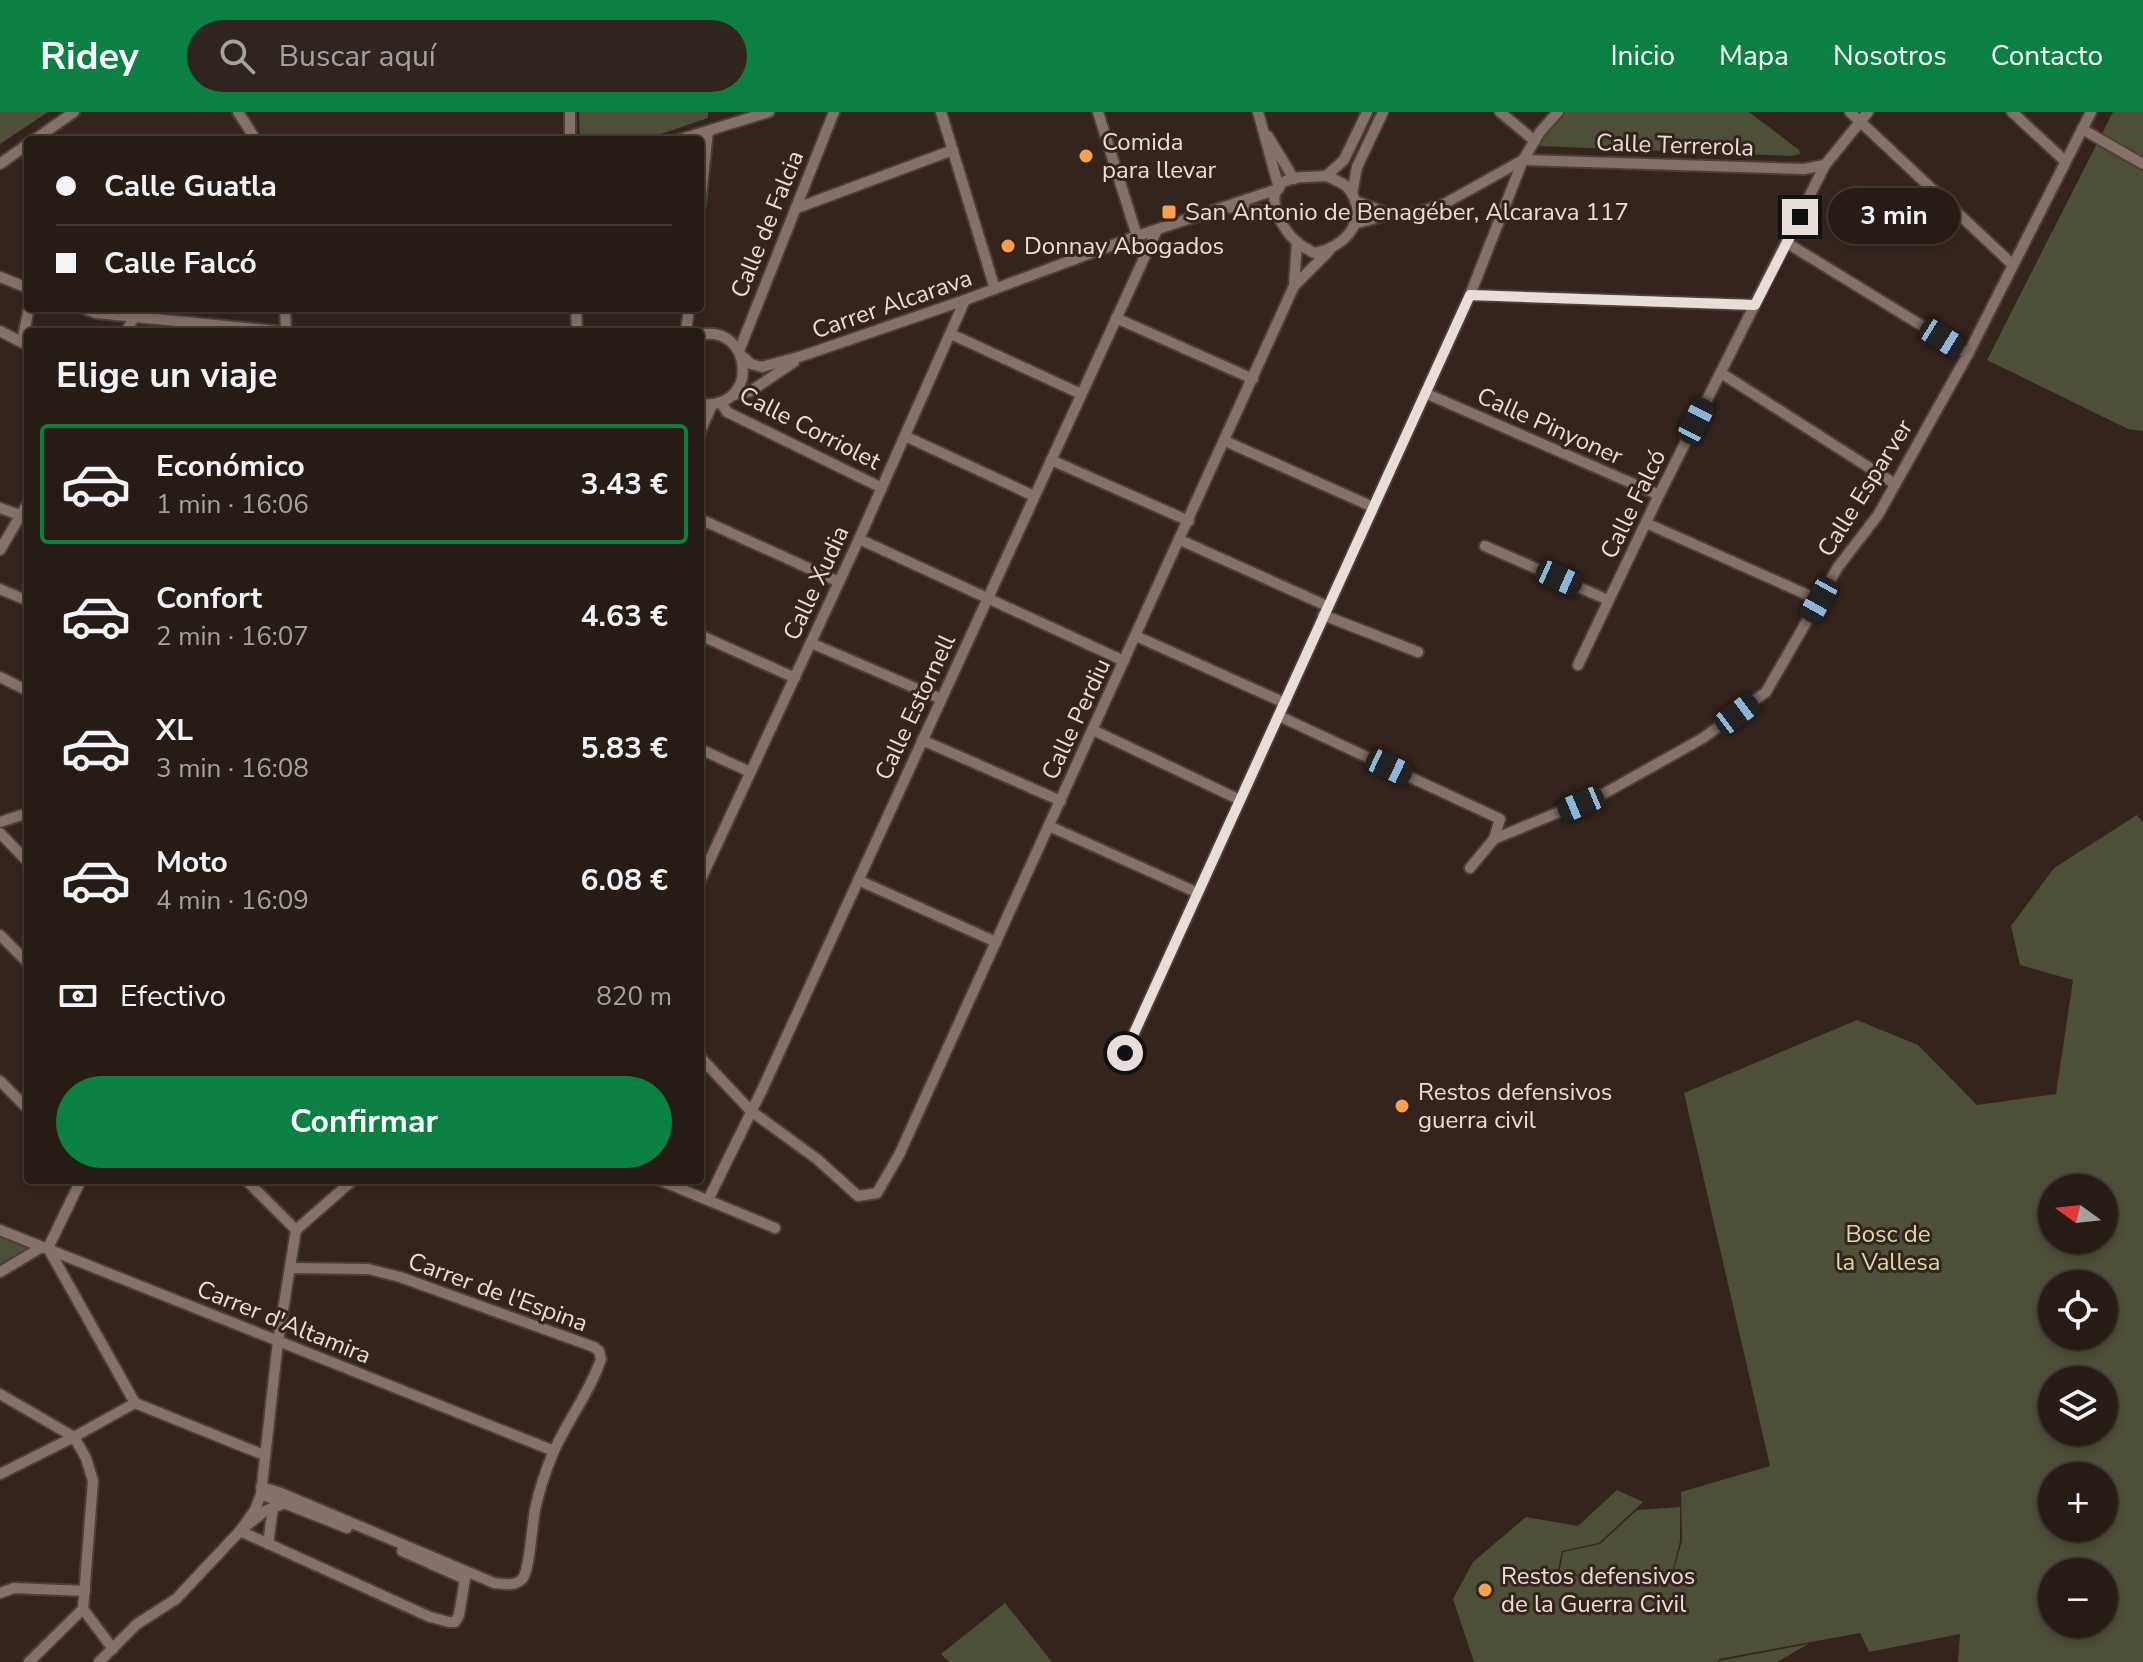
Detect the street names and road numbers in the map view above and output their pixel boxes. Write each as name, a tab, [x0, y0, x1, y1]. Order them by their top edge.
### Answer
street label: Calle Terrerola	[1595, 126, 1755, 164]
street label: Calle de Falcia	[723, 146, 811, 302]
street label: Carrer Alcarava	[808, 262, 976, 346]
street label: Calle Corriolet	[734, 379, 887, 478]
street label: Calle Pinyoner	[1472, 380, 1628, 473]
street label: Calle Esparver	[1810, 413, 1920, 563]
street label: Calle Falcó	[1593, 444, 1673, 564]
street label: Calle Xudia	[776, 521, 856, 645]
street label: Calle Estornell	[867, 629, 963, 785]
street label: Calle Perdiu	[1034, 653, 1118, 785]
street label: Carrer de l'Espina	[404, 1245, 592, 1339]
street label: Carrer d'Altamira	[192, 1272, 376, 1372]

